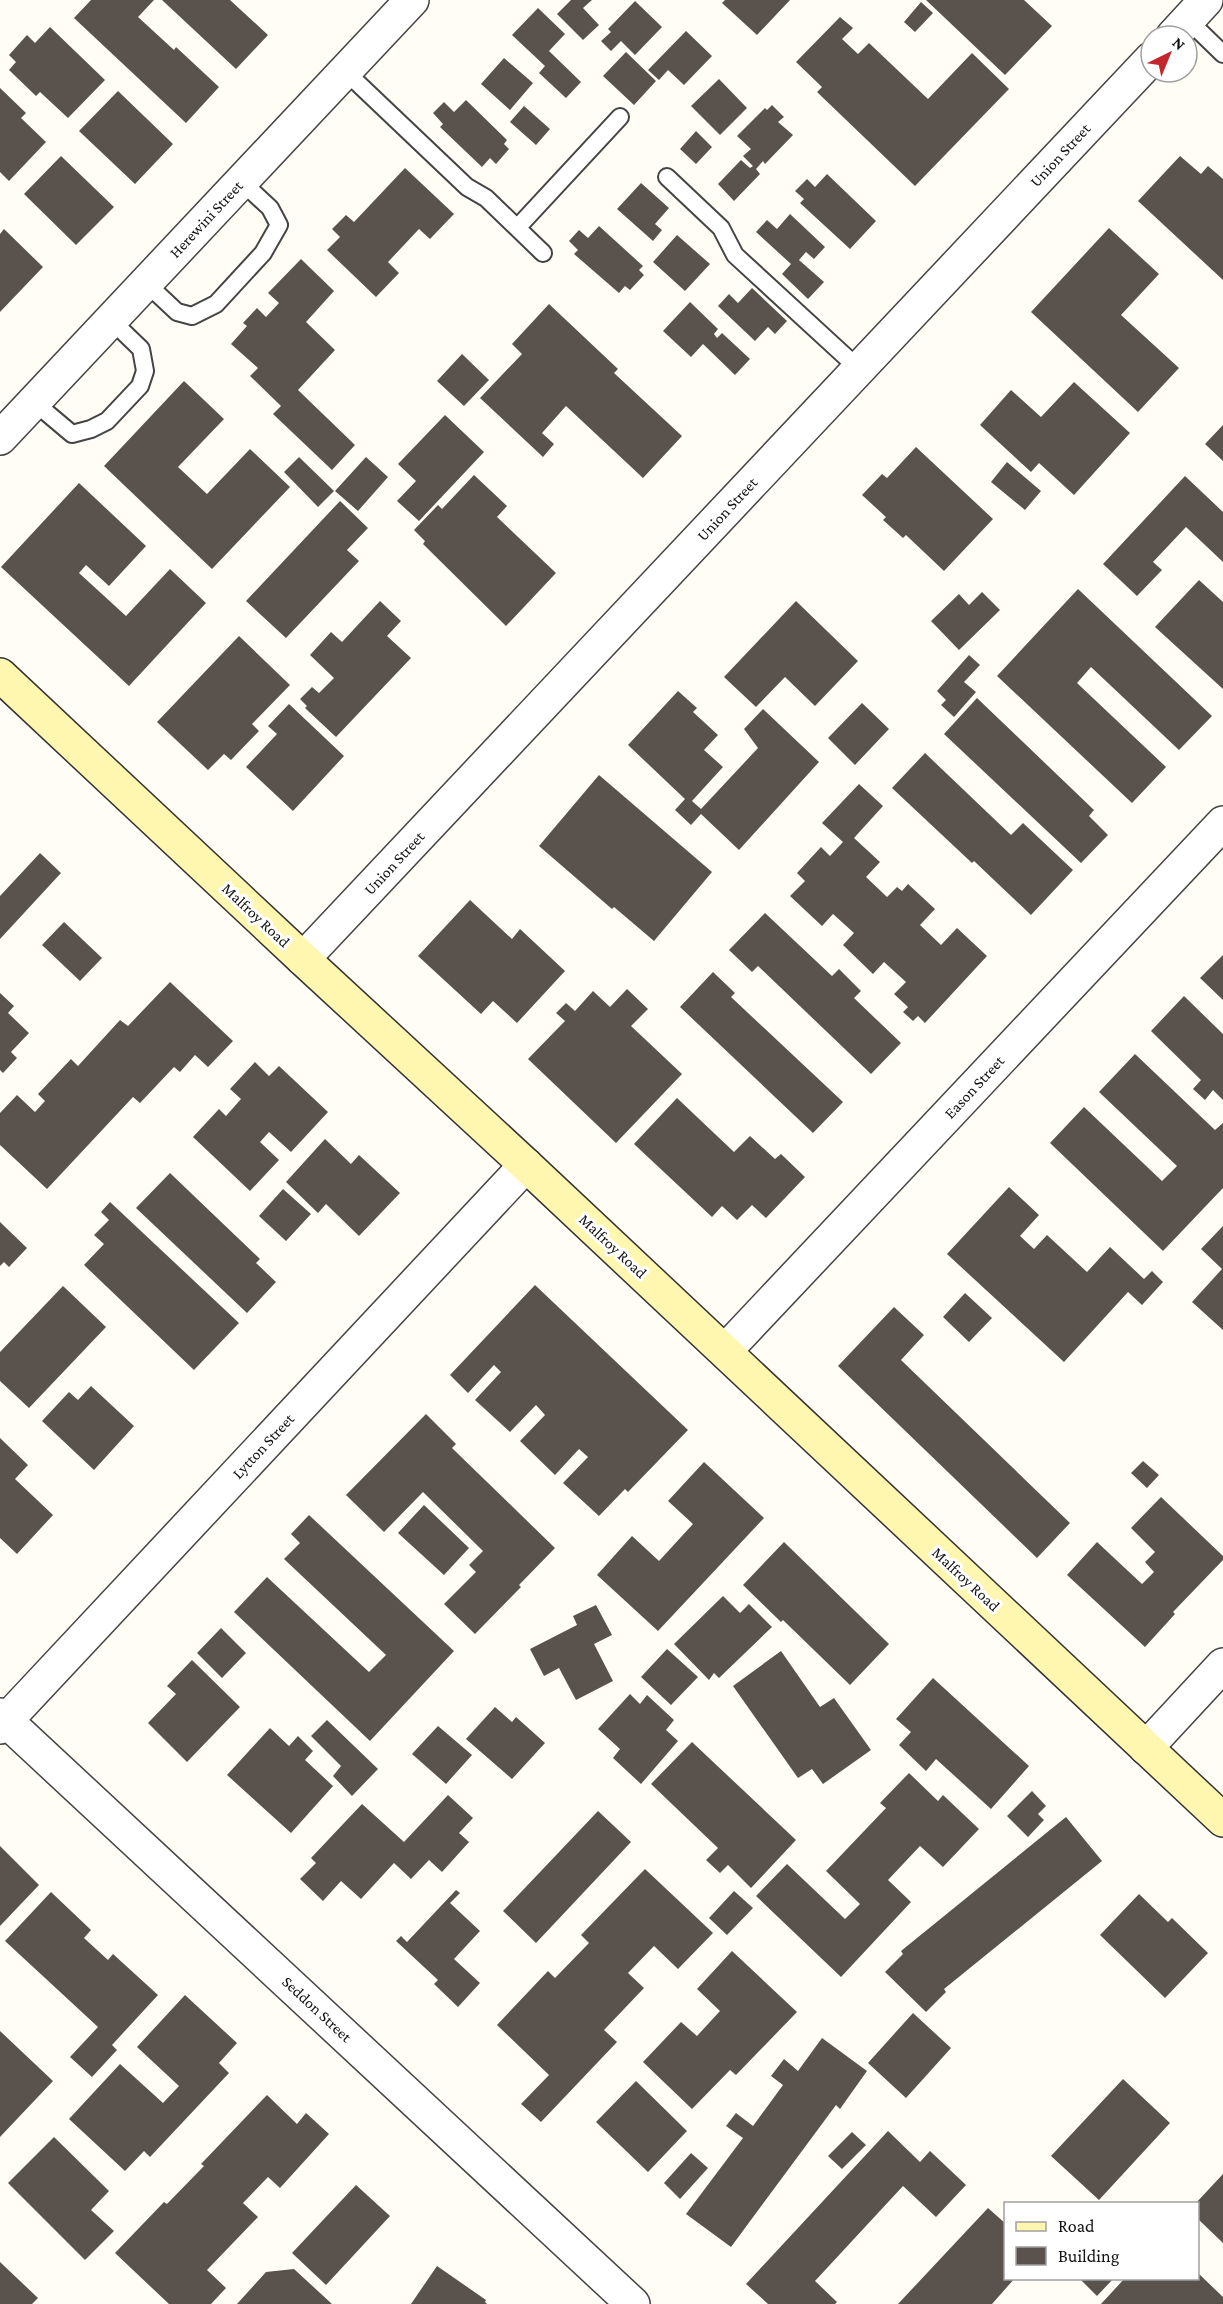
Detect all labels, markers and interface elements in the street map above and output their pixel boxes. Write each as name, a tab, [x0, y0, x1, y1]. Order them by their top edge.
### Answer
north arrow	[1139, 24, 1199, 84]
text: N	[1169, 33, 1189, 53]
street label: Union Street	[1026, 119, 1094, 190]
street label: Herewini Street	[166, 176, 246, 261]
street label: Union Street	[693, 473, 761, 544]
street label: Union Street	[360, 827, 428, 898]
street label: Malfroy Road	[218, 880, 294, 952]
street label: Eason Street	[941, 1052, 1008, 1122]
street label: Malfroy Road	[575, 1211, 651, 1283]
street label: Lytton Street	[229, 1410, 299, 1483]
street label: Malfroy Road	[928, 1544, 1004, 1616]
street label: Seddon Street	[279, 1973, 356, 2046]
legend	[1004, 2202, 1199, 2280]
text: Road	[1058, 2216, 1095, 2236]
text: Building	[1058, 2246, 1120, 2266]

